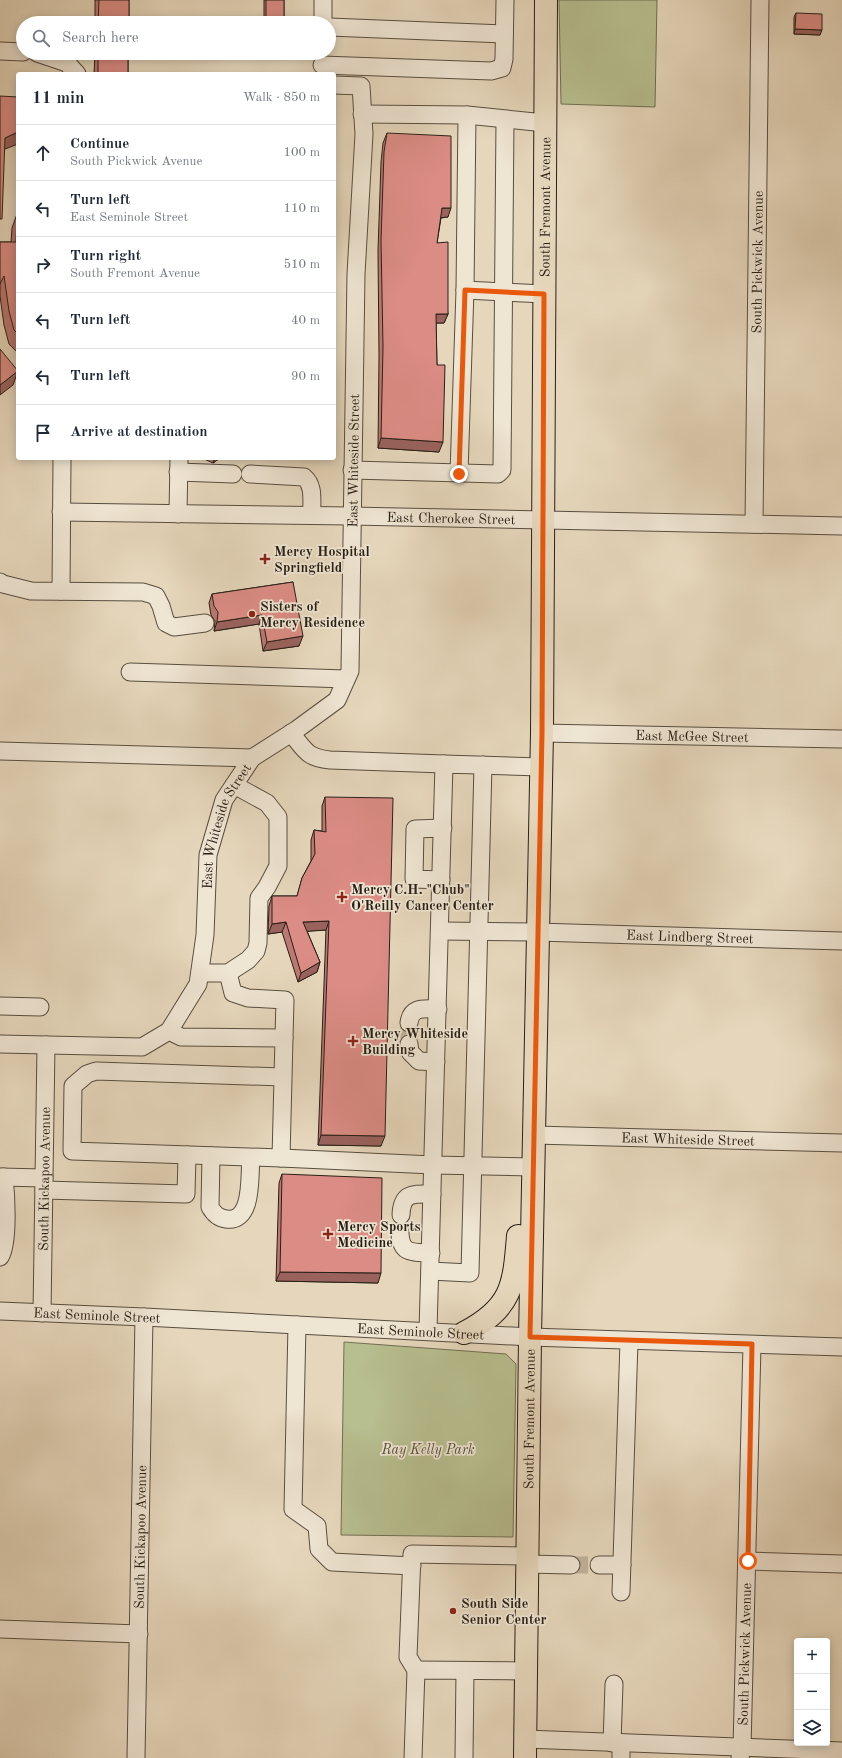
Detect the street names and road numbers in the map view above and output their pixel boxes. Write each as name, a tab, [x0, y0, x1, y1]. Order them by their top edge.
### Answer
street label: South Fremont Avenue	[538, 137, 553, 277]
street label: South Pickwick Avenue	[750, 191, 766, 333]
street label: East Whiteside Street	[346, 394, 362, 528]
street label: East Cherokee Street	[386, 511, 516, 527]
street label: East McGee Street	[635, 729, 749, 745]
street label: East Whiteside Street	[201, 761, 254, 889]
street label: East Lindberg Street	[626, 929, 754, 946]
street label: South Kickapoo Avenue	[37, 1107, 53, 1251]
street label: East Whiteside Street	[621, 1131, 755, 1149]
street label: East Seminole Street	[33, 1306, 161, 1326]
street label: East Seminole Street	[356, 1322, 485, 1343]
street label: South Fremont Avenue	[522, 1349, 538, 1489]
street label: South Kickapoo Avenue	[133, 1465, 149, 1609]
street label: South Pickwick Avenue	[737, 1583, 754, 1726]

